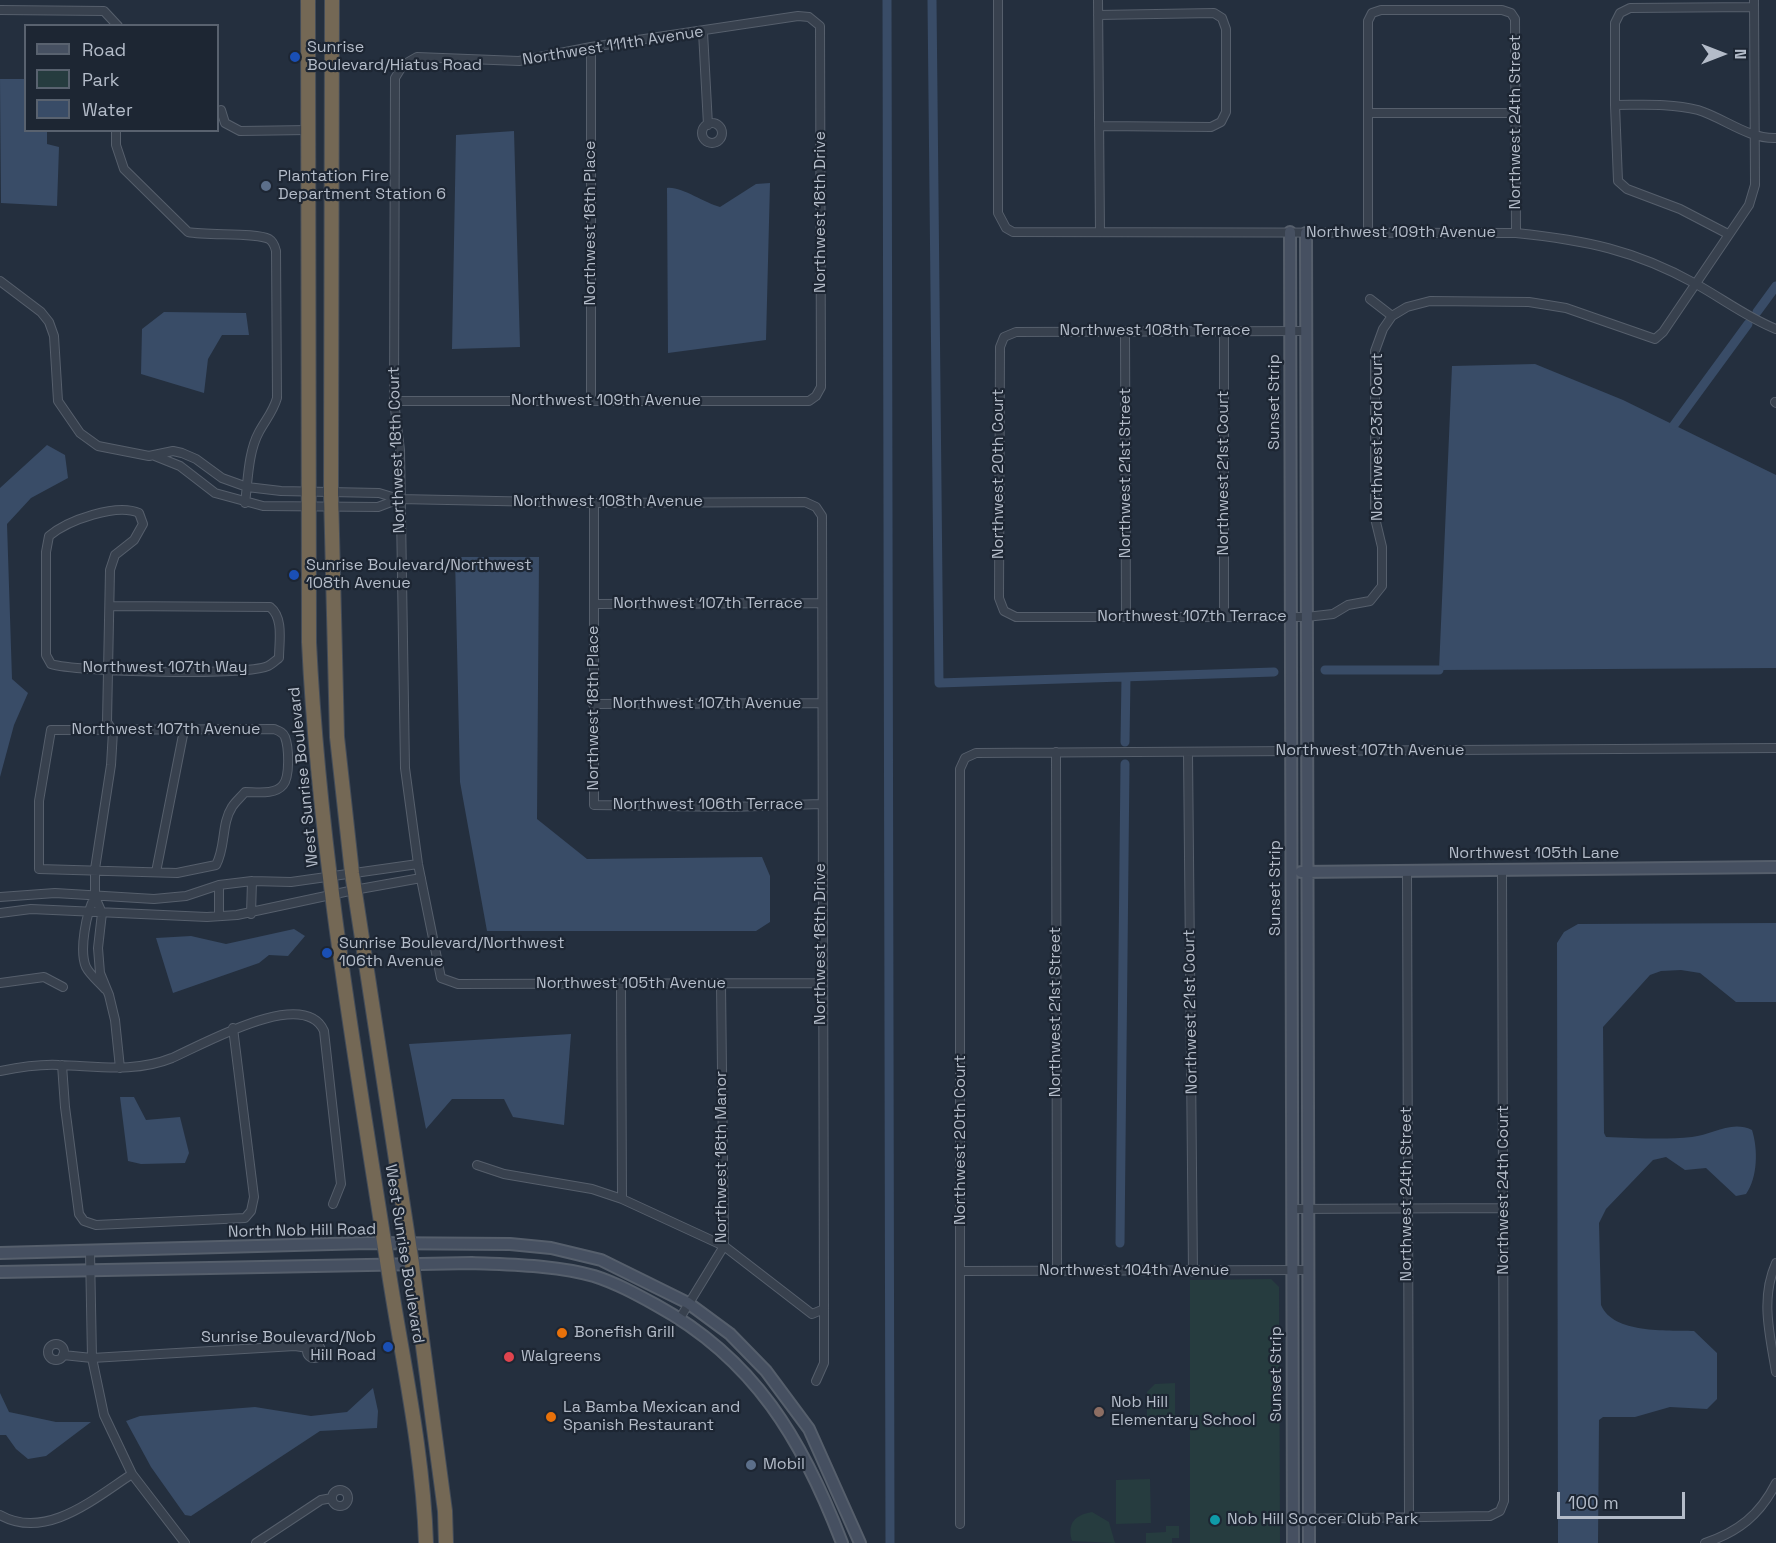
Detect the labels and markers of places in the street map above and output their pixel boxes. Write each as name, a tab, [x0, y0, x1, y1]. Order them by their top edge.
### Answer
place label: Sunrise Boulevard/Hiatus Road	[307, 38, 482, 76]
marker: Sunrise Boulevard/Hiatus Road	[288, 50, 302, 64]
place label: Plantation Fire Department Station 6	[278, 167, 446, 205]
marker: Plantation Fire Department Station 6	[259, 179, 273, 193]
place label: Sunrise Boulevard/Northwest 108th Avenue	[306, 556, 532, 594]
marker: Sunrise Boulevard/Northwest 108th Avenue	[287, 568, 301, 582]
place label: Sunrise Boulevard/Northwest 106th Avenue	[339, 934, 565, 972]
marker: Sunrise Boulevard/Northwest 106th Avenue	[320, 946, 334, 960]
place label: Bonefish Grill	[574, 1323, 675, 1343]
marker: Bonefish Grill	[555, 1326, 569, 1340]
place label: Sunrise Boulevard/Nob Hill Road	[201, 1328, 376, 1366]
marker: Sunrise Boulevard/Nob Hill Road	[381, 1340, 395, 1354]
place label: Walgreens	[521, 1347, 601, 1367]
marker: Walgreens	[502, 1350, 516, 1364]
place label: Nob Hill Elementary School	[1111, 1393, 1256, 1431]
place label: La Bamba Mexican and Spanish Restaurant	[563, 1398, 740, 1436]
marker: Nob Hill Elementary School	[1092, 1405, 1106, 1419]
marker: La Bamba Mexican and Spanish Restaurant	[544, 1410, 558, 1424]
place label: Mobil	[763, 1455, 805, 1475]
marker: Mobil	[744, 1458, 758, 1472]
place label: Nob Hill Soccer Club Park	[1227, 1510, 1418, 1530]
marker: Nob Hill Soccer Club Park	[1208, 1513, 1222, 1527]

